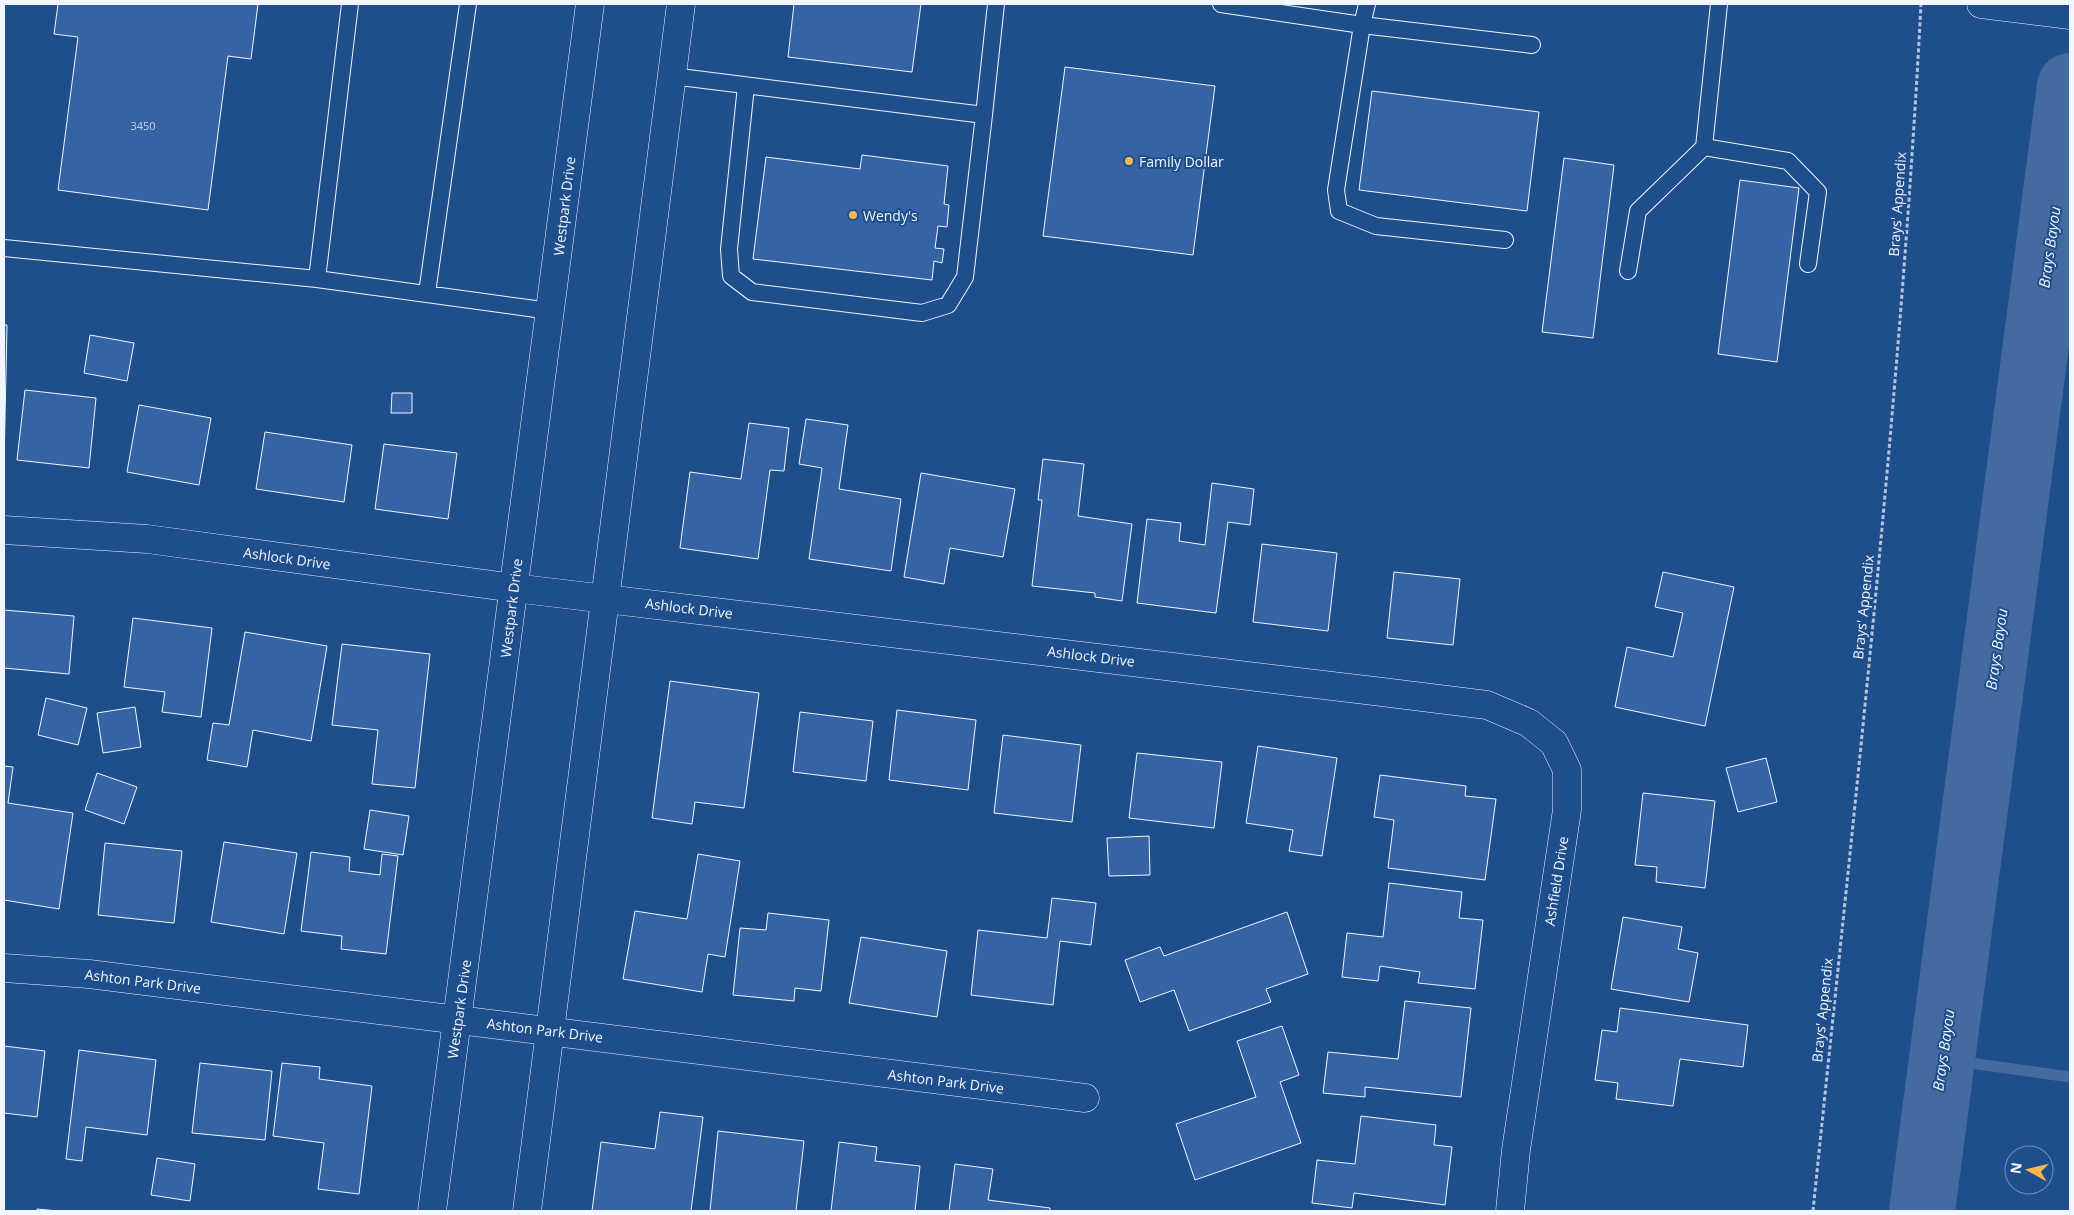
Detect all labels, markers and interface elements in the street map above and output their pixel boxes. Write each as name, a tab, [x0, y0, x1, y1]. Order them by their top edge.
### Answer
house number: 3450	[130, 118, 156, 133]
street label: Brays' Appendix	[1884, 150, 1910, 257]
place label: Family Dollar	[1139, 152, 1224, 171]
street label: Westpark Drive	[548, 155, 580, 257]
marker: Family Dollar	[1123, 155, 1135, 167]
water label: Brays Bayou	[2033, 205, 2065, 289]
place label: Wendy's	[863, 206, 918, 225]
marker: Wendy's	[847, 209, 859, 221]
street label: Ashlock Drive	[242, 542, 332, 574]
street label: Brays' Appendix	[1848, 553, 1878, 660]
street label: Westpark Drive	[495, 557, 527, 659]
street label: Ashlock Drive	[644, 593, 734, 623]
water label: Brays Bayou	[1980, 607, 2012, 691]
street label: Ashlock Drive	[1046, 641, 1136, 671]
street label: Ashfield Drive	[1540, 835, 1572, 927]
street label: Brays' Appendix	[1807, 956, 1837, 1063]
street label: Westpark Drive	[443, 958, 475, 1060]
street label: Ashton Park Drive	[84, 964, 202, 998]
water label: Brays Bayou	[1927, 1008, 1959, 1092]
street label: Ashton Park Drive	[486, 1013, 604, 1047]
street label: Ashton Park Drive	[887, 1064, 1005, 1098]
north arrow	[2004, 1145, 2054, 1195]
text: N	[2005, 1161, 2026, 1175]

